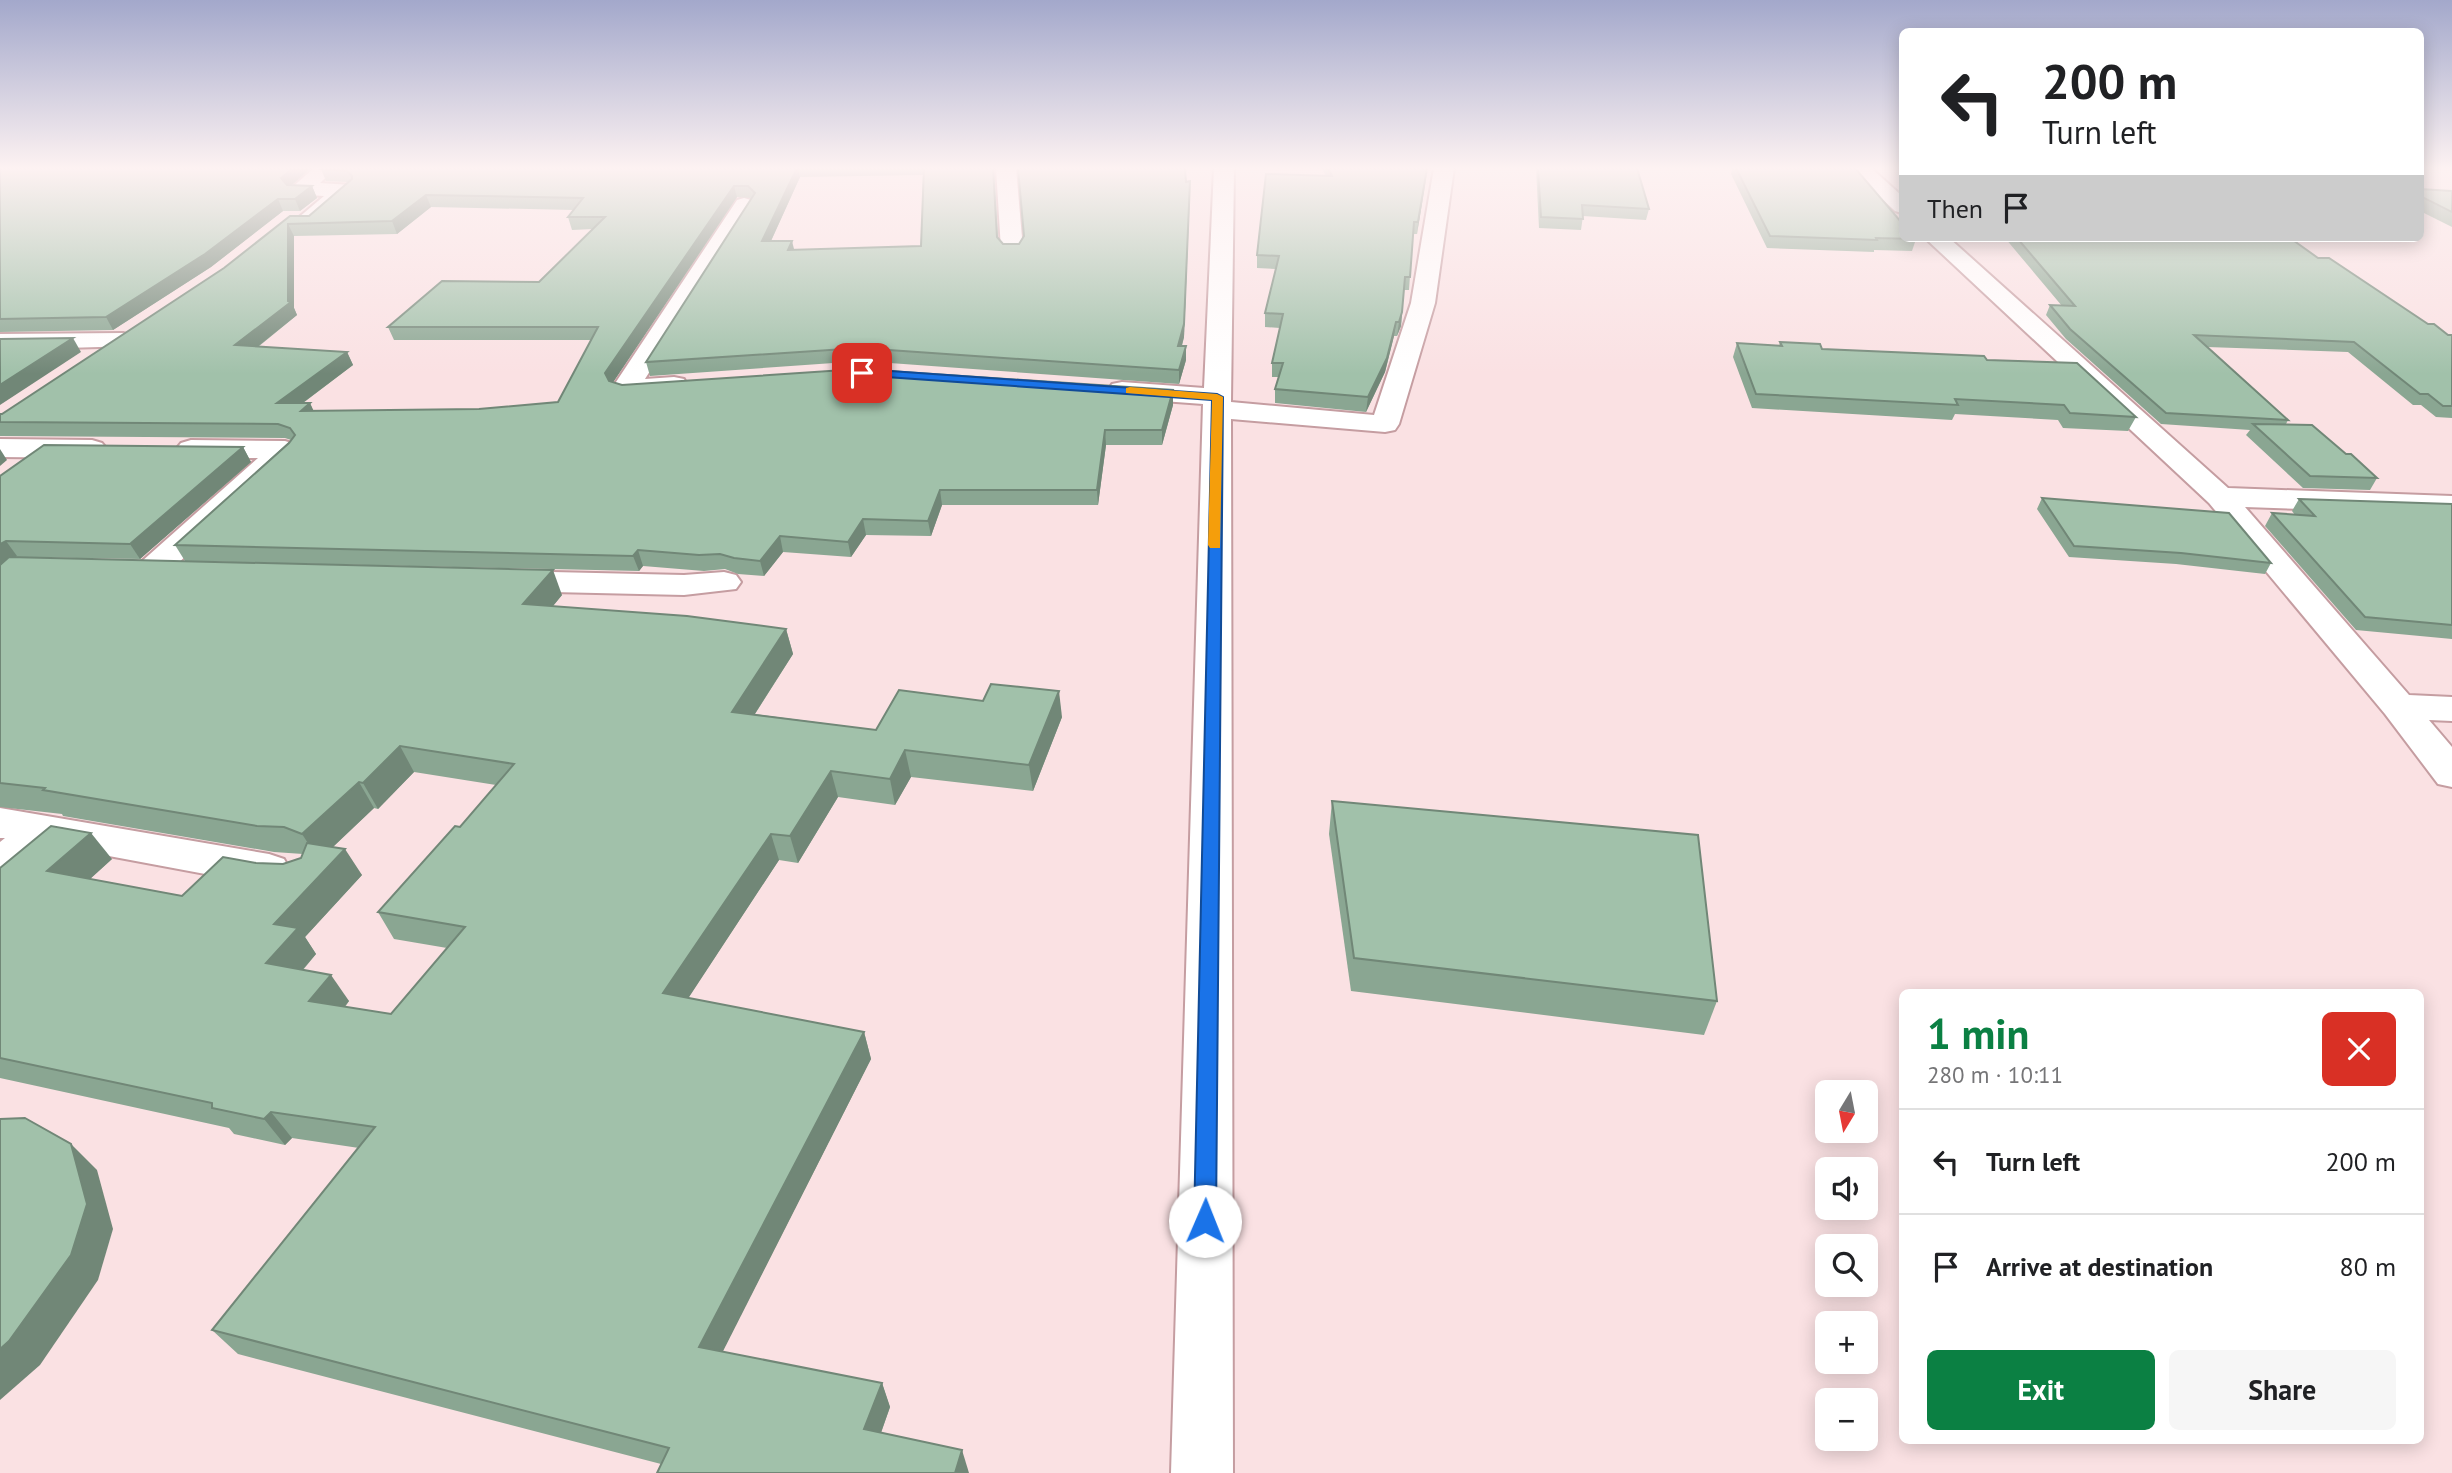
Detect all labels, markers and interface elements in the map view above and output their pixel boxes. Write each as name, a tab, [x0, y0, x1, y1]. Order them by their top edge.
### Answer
text: 200 m	[2042, 49, 2177, 113]
icon: left	[1927, 56, 2018, 147]
text: Turn left	[2042, 111, 2157, 153]
icon: arrive	[1997, 189, 2035, 227]
text: Then	[1927, 192, 1983, 225]
pin	[832, 343, 892, 403]
icon: arrive	[843, 354, 881, 392]
text: 1 min	[1927, 1006, 2029, 1061]
button: close	[2322, 1012, 2396, 1086]
text: 280 m · 10:11	[1927, 1060, 2063, 1089]
north arrow	[1815, 1080, 1878, 1143]
map controls	[1815, 1080, 1878, 1451]
icon: left	[1927, 1143, 1965, 1181]
text: Turn left	[1986, 1145, 2080, 1178]
text: 200 m	[2325, 1145, 2396, 1178]
button: sound	[1815, 1157, 1878, 1220]
position arrow	[1168, 1184, 1242, 1258]
button: search	[1815, 1234, 1878, 1297]
icon: arrive	[1927, 1248, 1965, 1286]
text: Arrive at destination	[1986, 1250, 2213, 1283]
text: 80 m	[2340, 1250, 2396, 1283]
button: +	[1815, 1311, 1878, 1374]
button: Exit	[1927, 1350, 2155, 1430]
button: Share	[2169, 1350, 2396, 1430]
button: −	[1815, 1388, 1878, 1451]

